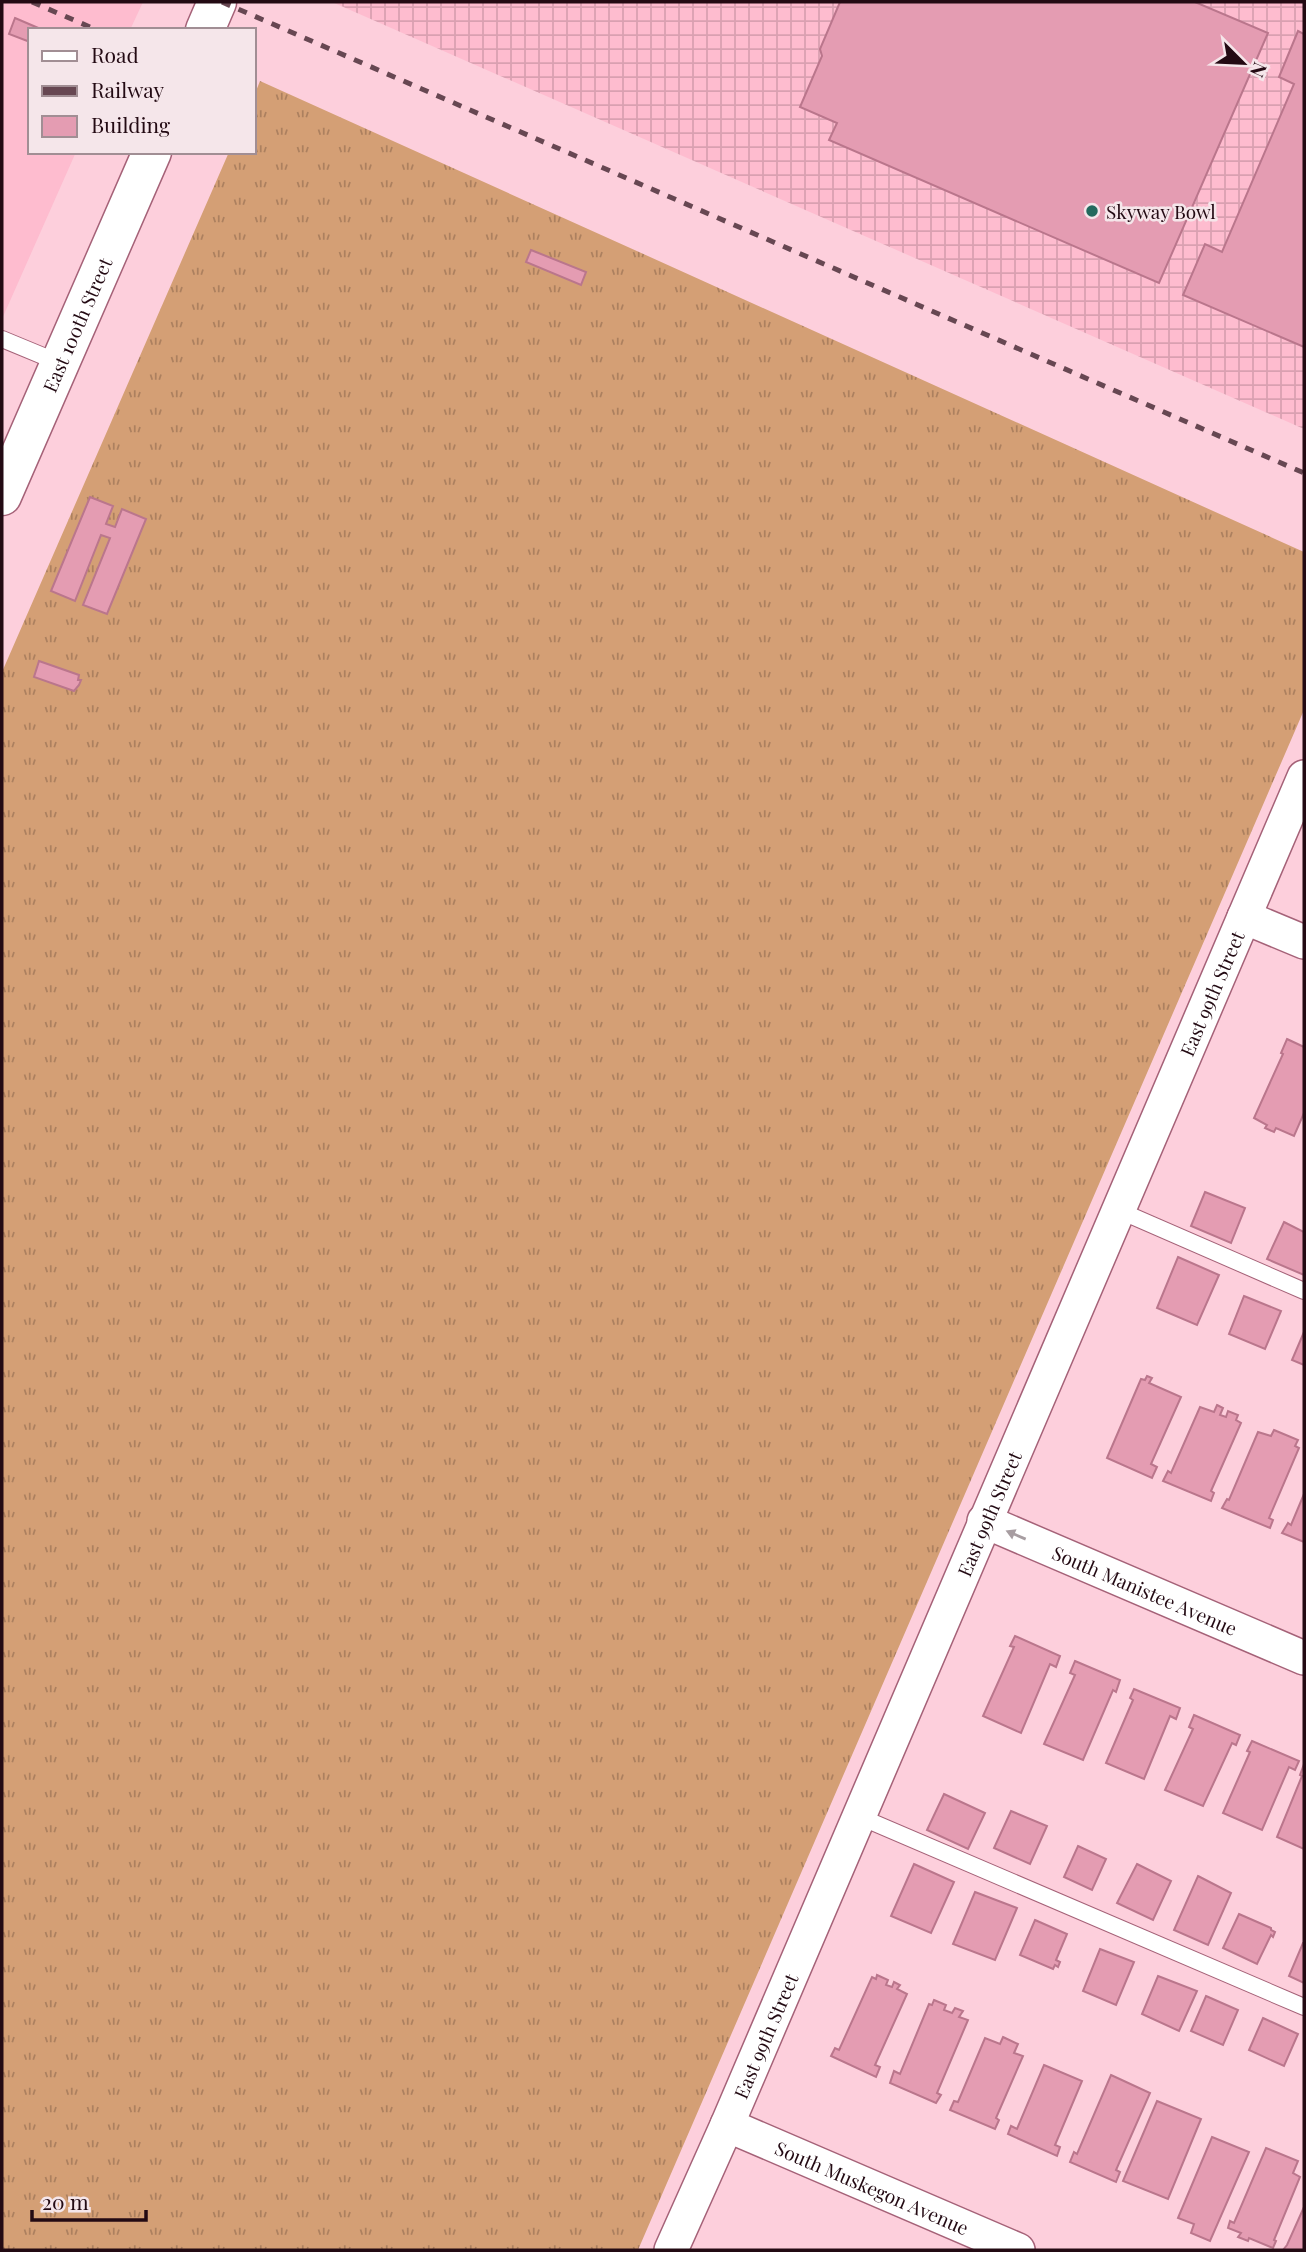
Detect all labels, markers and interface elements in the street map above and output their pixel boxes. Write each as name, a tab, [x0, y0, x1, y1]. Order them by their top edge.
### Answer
legend	[28, 28, 256, 154]
north arrow	[1208, 28, 1278, 98]
text: Road	[91, 40, 139, 68]
text: N	[1245, 59, 1274, 82]
text: Railway	[91, 75, 165, 103]
text: Building	[91, 110, 170, 138]
place label: Skyway Bowl	[1106, 198, 1216, 224]
marker: Skyway Bowl	[1084, 203, 1100, 219]
street label: East 100th Street	[36, 253, 118, 396]
street label: East 99th Street	[1173, 926, 1250, 1060]
street label: East 99th Street	[950, 1447, 1027, 1580]
one-way arrow	[1006, 1529, 1027, 1540]
street label: South Manistee Avenue	[1048, 1539, 1241, 1641]
street label: East 99th Street	[727, 1969, 804, 2102]
street label: South Muskegon Avenue	[771, 2134, 973, 2240]
scale bar	[32, 2178, 145, 2222]
text: 20 m	[42, 2187, 89, 2215]

